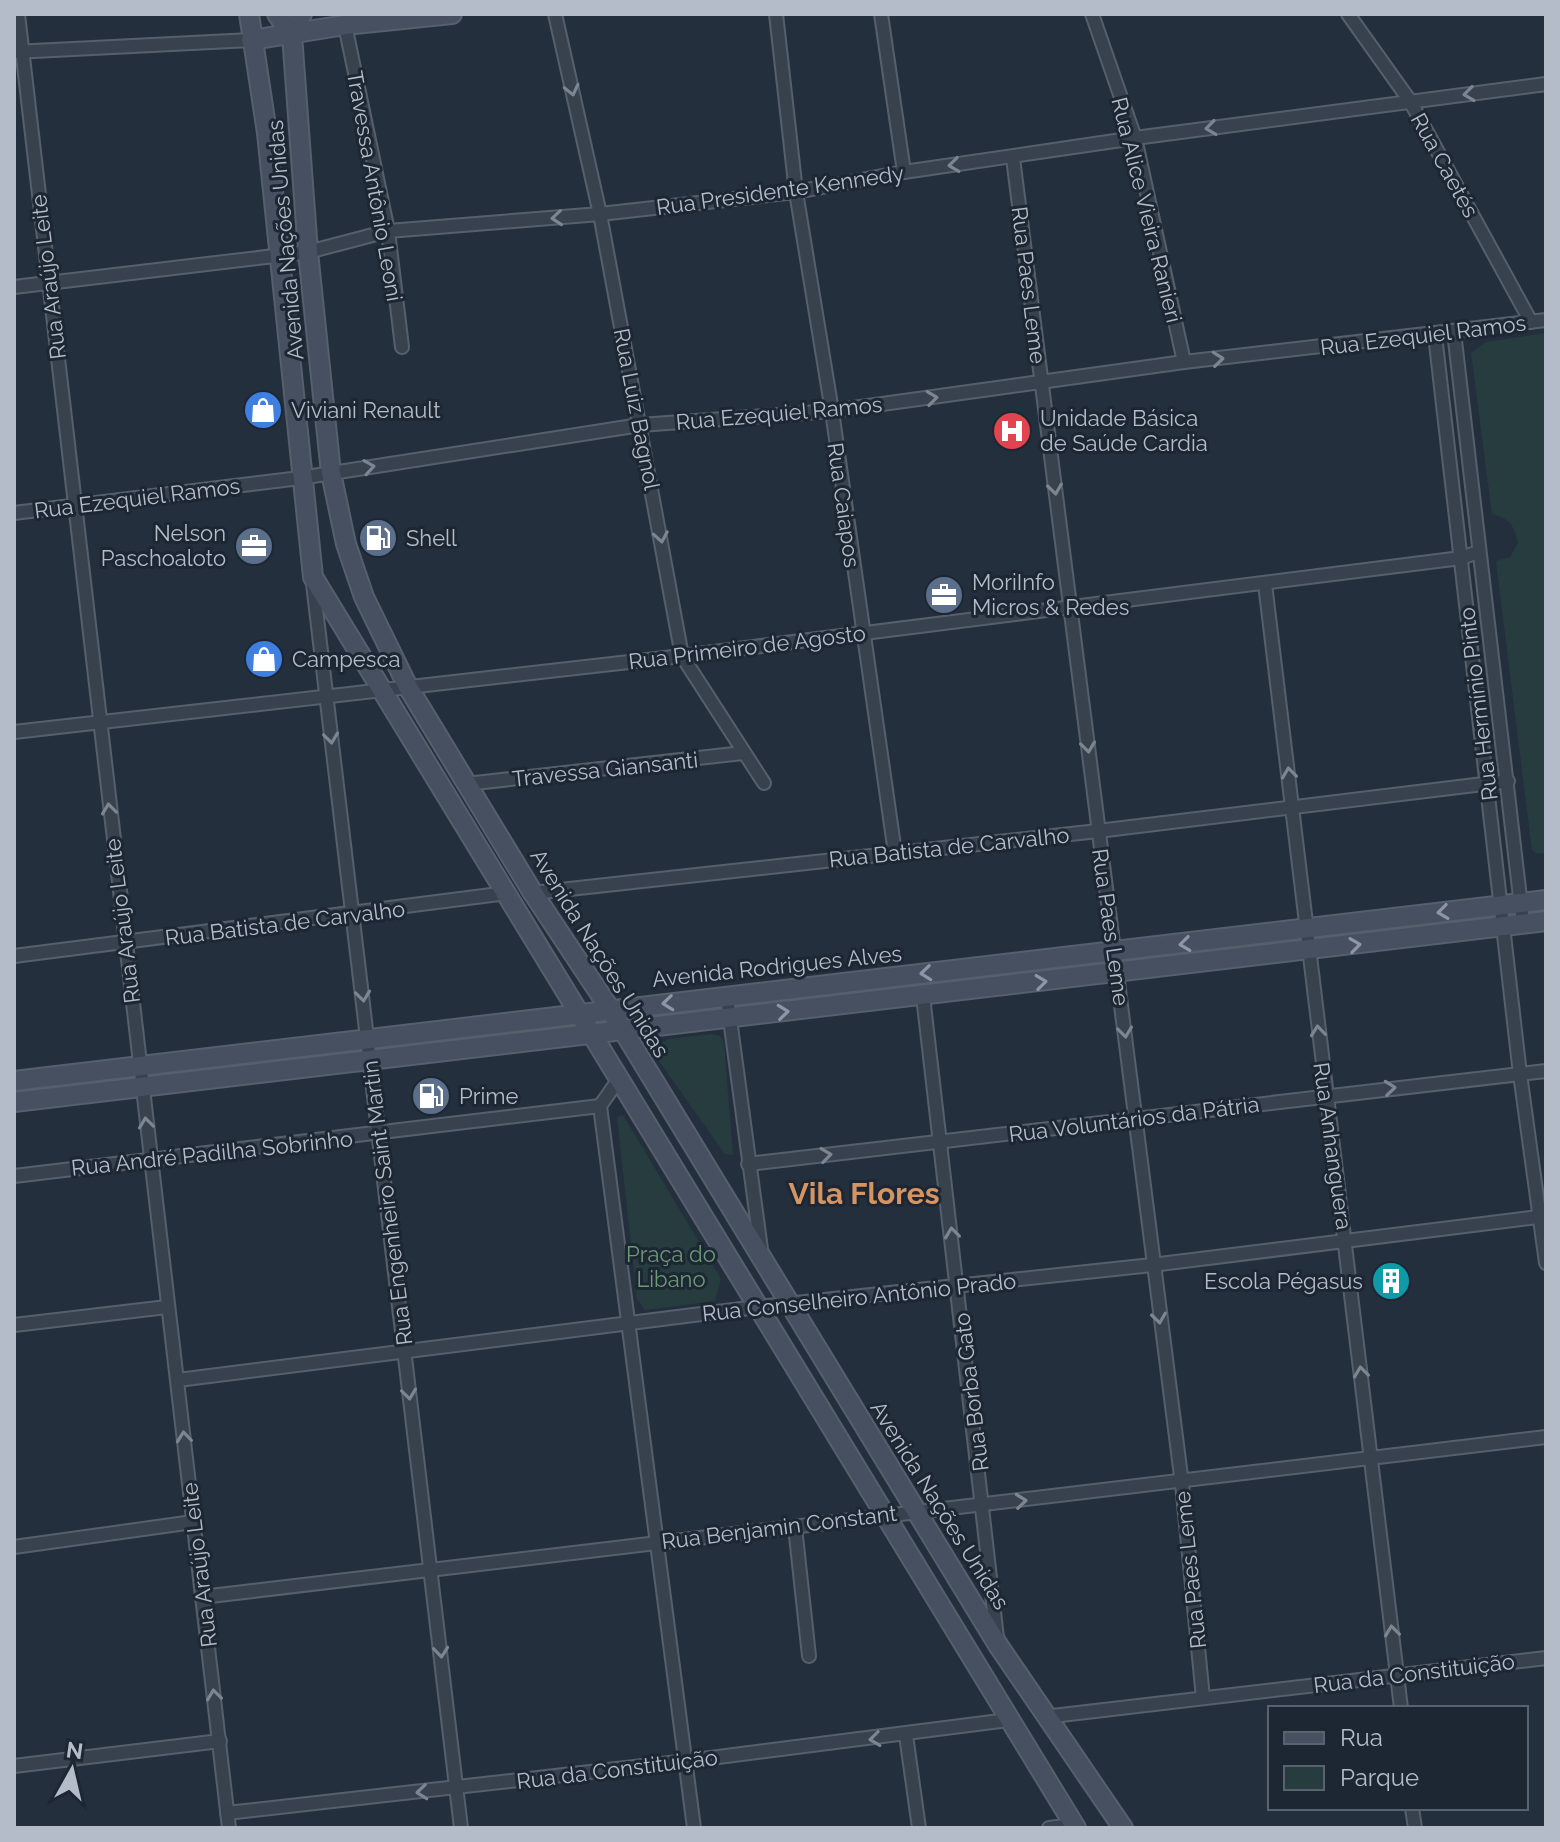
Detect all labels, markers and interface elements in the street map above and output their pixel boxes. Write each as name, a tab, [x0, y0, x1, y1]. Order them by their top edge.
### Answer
street label: Travessa Antônio Leoni	[342, 69, 408, 303]
one-way arrow	[563, 83, 580, 96]
one-way arrow	[1462, 85, 1475, 102]
street label: Rua Alice Vieira Ranieri	[1106, 95, 1188, 325]
street label: Rua Caetés	[1406, 108, 1484, 222]
street label: Avenida Nações Unidas	[262, 119, 308, 361]
one-way arrow	[1204, 119, 1218, 136]
one-way arrow	[947, 156, 960, 173]
street label: Rua Presidente Kennedy	[654, 160, 906, 220]
street label: Rua Araújo Leite	[25, 193, 71, 361]
street label: Rua Paes Leme	[1006, 205, 1052, 365]
one-way arrow	[550, 209, 563, 226]
street label: Rua Ezequiel Ramos	[1319, 309, 1527, 361]
street label: Rua Luiz Bagnol	[609, 326, 665, 492]
one-way arrow	[1212, 350, 1225, 367]
shop icon: Viviani Renault	[242, 389, 284, 431]
one-way arrow	[925, 390, 939, 407]
street label: Rua Ezequiel Ramos	[675, 391, 883, 435]
place label: Viviani Renault	[291, 397, 441, 423]
place label: Unidade Básica de Saúde Cardia	[1040, 405, 1208, 456]
hospital icon: Unidade Básica de Saúde Cardia	[991, 410, 1033, 452]
street label: Rua Caiapos	[822, 441, 866, 569]
one-way arrow	[362, 459, 376, 476]
street label: Rua Ezequiel Ramos	[33, 472, 241, 524]
one-way arrow	[1046, 482, 1063, 495]
fuel station icon: Shell	[357, 517, 399, 559]
place label: Nelson Paschoaloto	[101, 520, 226, 571]
office icon: Nelson Paschoaloto	[233, 525, 275, 567]
place label: Shell	[406, 525, 457, 551]
one-way arrow	[651, 531, 668, 544]
place label: MoriInfo Micros & Redes	[972, 569, 1129, 620]
office icon: MoriInfo Micros & Redes	[923, 574, 965, 616]
street label: Rua Hermínio Pinto	[1453, 606, 1503, 802]
street label: Rua Primeiro de Agosto	[627, 620, 867, 674]
shop icon: Campesca	[243, 638, 285, 680]
place label: Campesca	[292, 646, 400, 672]
one-way arrow	[322, 731, 339, 745]
one-way arrow	[1079, 740, 1096, 753]
street label: Travessa Giansanti	[511, 746, 699, 792]
one-way arrow	[1281, 766, 1298, 779]
one-way arrow	[101, 802, 118, 816]
street label: Rua Batista de Carvalho	[828, 821, 1070, 873]
street label: Rua Araújo Leite	[99, 837, 145, 1005]
street label: Avenida Nações Unidas	[525, 844, 675, 1062]
street label: Rua Paes Leme	[1087, 847, 1135, 1007]
street label: Rua Batista de Carvalho	[164, 895, 406, 951]
one-way arrow	[1436, 903, 1450, 920]
one-way arrow	[1178, 935, 1191, 952]
one-way arrow	[1348, 937, 1362, 954]
street label: Avenida Rodrigues Alves	[651, 940, 903, 992]
one-way arrow	[919, 965, 932, 982]
one-way arrow	[1035, 974, 1048, 991]
one-way arrow	[354, 989, 371, 1003]
one-way arrow	[661, 994, 674, 1011]
one-way arrow	[777, 1003, 790, 1020]
one-way arrow	[1309, 1024, 1326, 1037]
one-way arrow	[1116, 1025, 1133, 1039]
street label: Rua Engenheiro Saint Martin	[357, 1059, 417, 1347]
street label: Rua Anhanguera	[1308, 1061, 1358, 1231]
fuel station icon: Prime	[410, 1075, 452, 1117]
one-way arrow	[1384, 1080, 1397, 1097]
place label: Prime	[459, 1083, 518, 1109]
street label: Rua Voluntários da Pátria	[1007, 1091, 1261, 1147]
one-way arrow	[138, 1116, 155, 1130]
street label: Rua André Padilha Sobrinho	[70, 1125, 354, 1181]
one-way arrow	[819, 1147, 833, 1164]
district label: Vila Flores	[789, 1176, 939, 1211]
one-way arrow	[944, 1226, 961, 1240]
park label: Praça do Libano	[626, 1241, 716, 1292]
building icon: Escola Pégasus	[1370, 1260, 1412, 1302]
street label: Rua Conselheiro Antônio Prado	[701, 1268, 1017, 1326]
place label: Escola Pégasus	[1204, 1268, 1363, 1294]
street label: Rua Borba Gato	[948, 1311, 994, 1473]
one-way arrow	[1150, 1311, 1167, 1325]
one-way arrow	[1353, 1365, 1370, 1378]
one-way arrow	[400, 1387, 417, 1400]
street label: Avenida Nações Unidas	[865, 1396, 1015, 1614]
one-way arrow	[175, 1430, 192, 1443]
street label: Rua Araújo Leite	[176, 1481, 222, 1649]
street label: Rua Paes Leme	[1169, 1490, 1211, 1650]
one-way arrow	[1015, 1492, 1028, 1509]
street label: Rua Benjamin Constant	[660, 1500, 899, 1554]
one-way arrow	[1384, 1624, 1401, 1637]
one-way arrow	[432, 1645, 449, 1658]
street label: Rua da Constituição	[1312, 1648, 1516, 1698]
one-way arrow	[206, 1688, 223, 1701]
legend	[1268, 1706, 1528, 1810]
text: Rua	[1340, 1723, 1383, 1752]
north arrow	[32, 1730, 112, 1810]
one-way arrow	[868, 1730, 881, 1747]
text: N	[65, 1736, 85, 1764]
street label: Rua da Constituição	[515, 1744, 719, 1794]
text: Parque	[1340, 1763, 1419, 1792]
one-way arrow	[415, 1784, 428, 1801]

